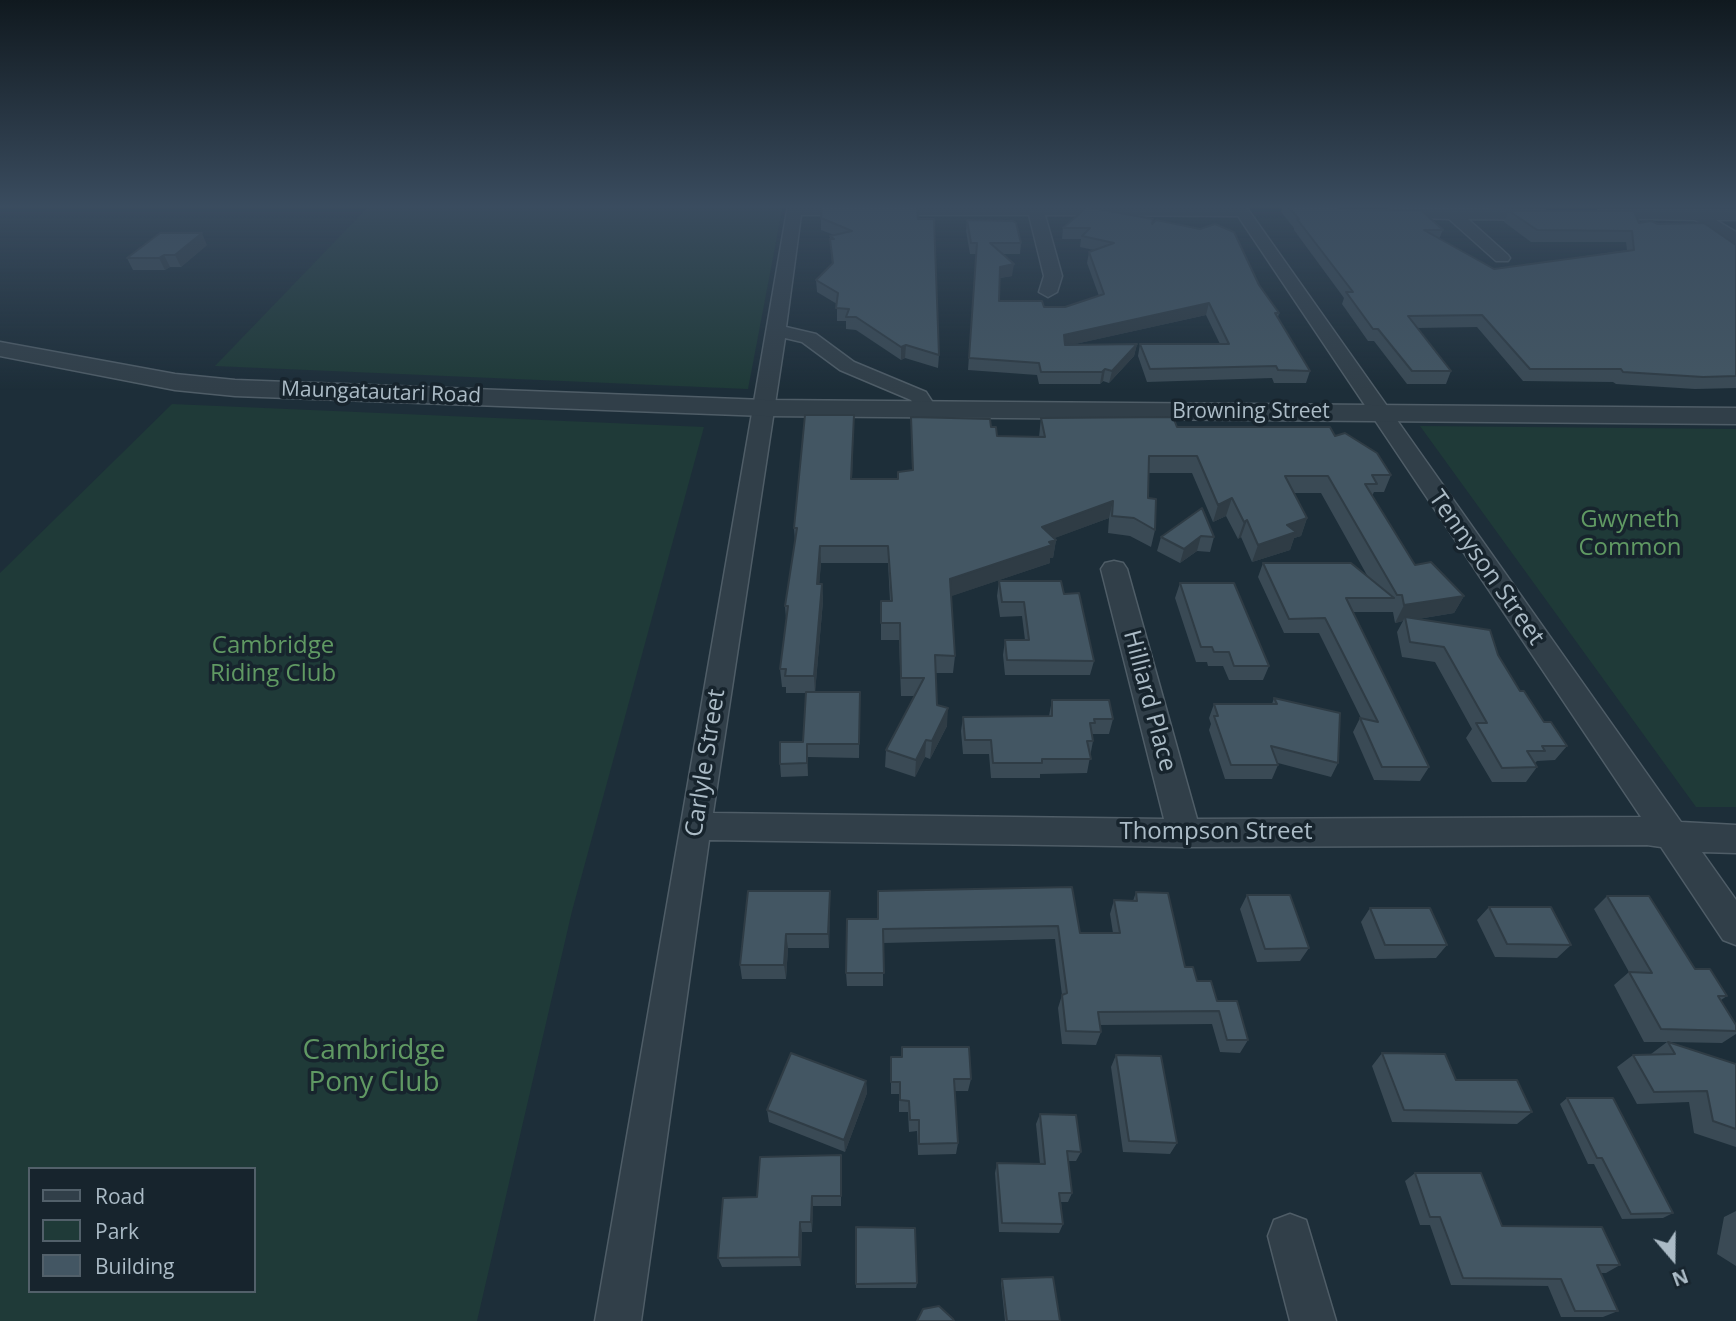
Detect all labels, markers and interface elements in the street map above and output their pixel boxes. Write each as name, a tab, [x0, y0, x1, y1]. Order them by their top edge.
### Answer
street label: Maungatautari Road	[281, 377, 481, 409]
street label: Browning Street	[1172, 399, 1330, 425]
street label: Tennyson Street	[1422, 485, 1550, 651]
park label: Gwyneth Common	[1578, 506, 1682, 562]
street label: Hilliard Place	[1116, 627, 1182, 775]
park label: Cambridge Riding Club	[210, 632, 336, 688]
street label: Carlyle Street	[680, 687, 732, 839]
street label: Thompson Street	[1119, 818, 1313, 846]
park label: Cambridge Pony Club	[303, 1034, 445, 1100]
legend	[28, 1167, 256, 1293]
text: Road	[95, 1182, 145, 1210]
text: Park	[95, 1217, 139, 1245]
north arrow	[1638, 1223, 1708, 1293]
text: Building	[95, 1252, 174, 1280]
text: N	[1668, 1263, 1692, 1293]

